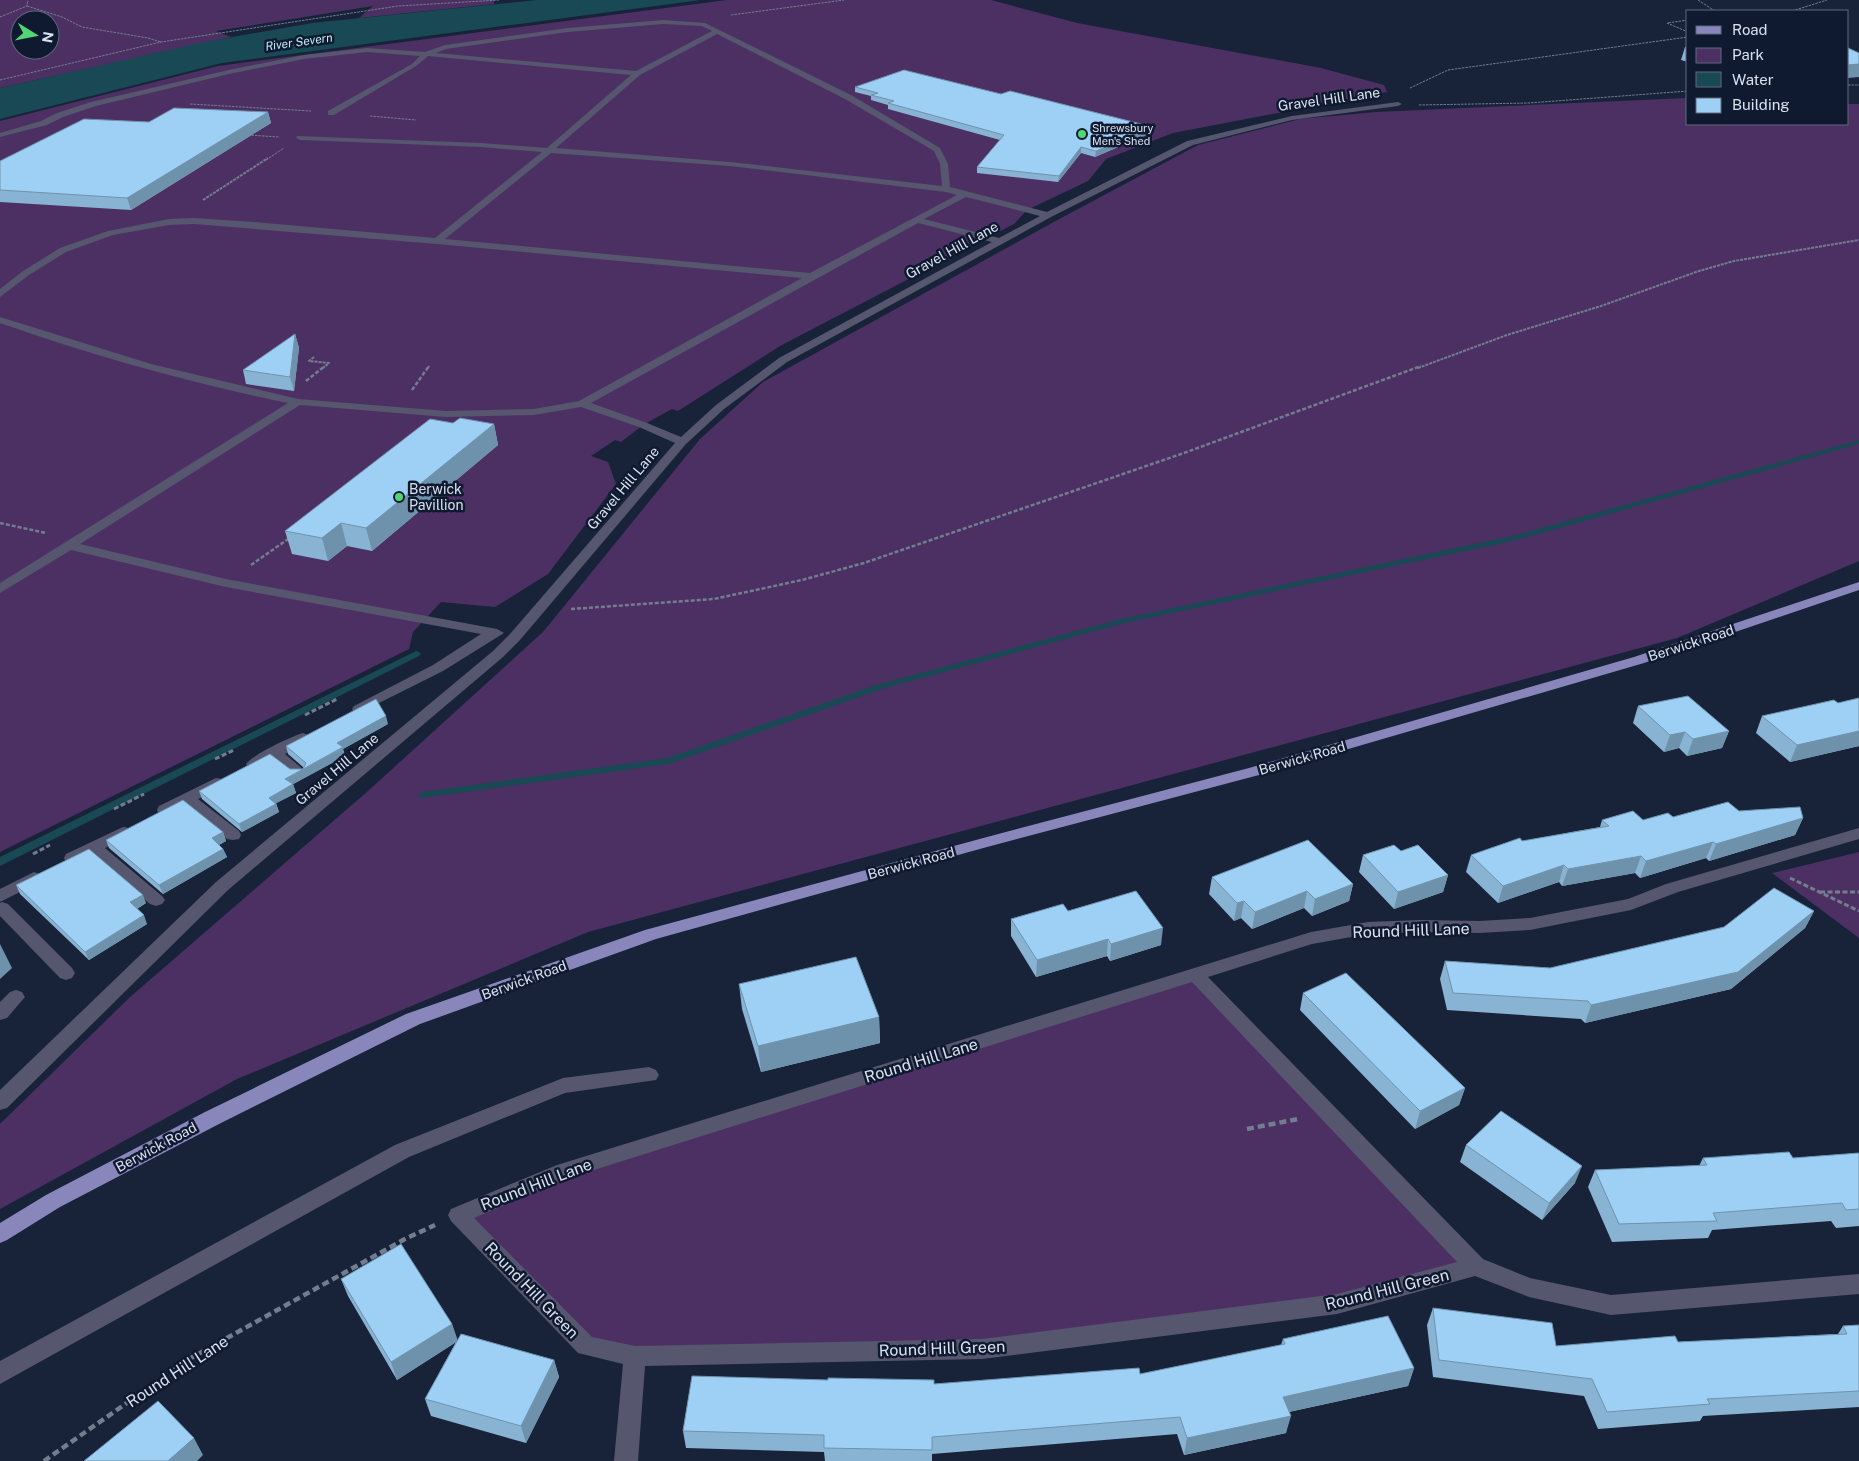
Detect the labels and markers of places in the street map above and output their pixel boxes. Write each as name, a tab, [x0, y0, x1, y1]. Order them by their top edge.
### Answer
place label: Shrewsbury Men's Shed	[1092, 122, 1154, 147]
marker: Shrewsbury Men's Shed	[1076, 128, 1088, 140]
place label: Berwick Pavillion	[409, 481, 464, 513]
marker: Berwick Pavillion	[393, 491, 405, 503]

